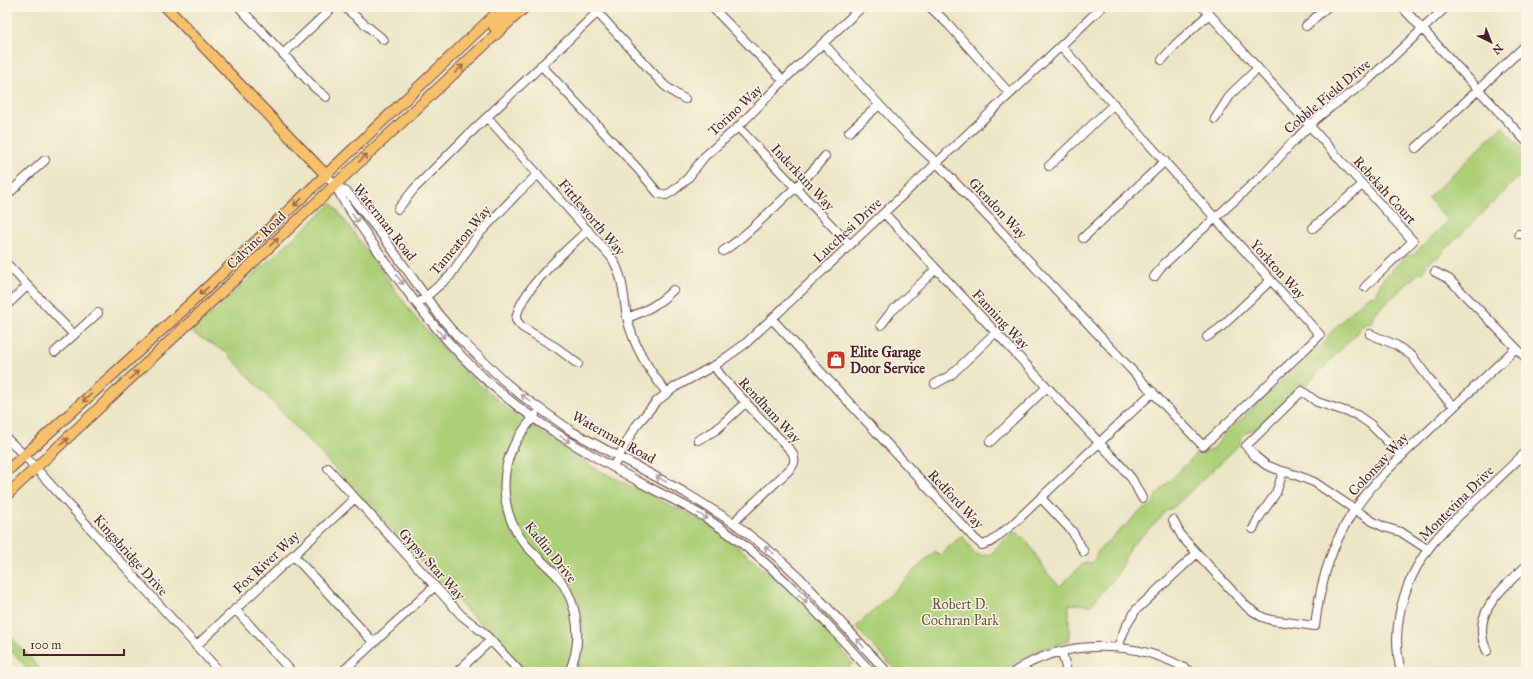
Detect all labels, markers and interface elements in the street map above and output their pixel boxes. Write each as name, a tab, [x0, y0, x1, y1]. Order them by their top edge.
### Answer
north arrow	[1471, 22, 1511, 62]
text: N	[1489, 41, 1505, 57]
street label: Cobble Field Drive	[1281, 55, 1374, 138]
one-way arrow	[453, 65, 464, 74]
street label: Torino Way	[705, 81, 766, 140]
street label: Inderkum Way	[767, 140, 838, 215]
street label: Rebekah Court	[1350, 153, 1420, 228]
one-way arrow	[358, 154, 368, 163]
street label: Glendon Way	[965, 174, 1030, 243]
street label: Fittleworth Way	[555, 176, 629, 259]
street label: Waterman Road	[349, 181, 420, 264]
street label: Lucchesi Drive	[810, 194, 885, 266]
one-way arrow	[293, 197, 303, 207]
street label: Tameaton Way	[426, 202, 495, 279]
street label: Calvine Road	[223, 208, 290, 273]
one-way arrow	[351, 212, 359, 223]
street label: Yorkton Way	[1246, 236, 1309, 303]
one-way arrow	[269, 238, 280, 247]
one-way arrow	[396, 275, 404, 286]
one-way arrow	[199, 286, 209, 295]
street label: Fanning Way	[969, 286, 1033, 353]
one-way arrow	[437, 329, 446, 340]
place label: Elite Garage Door Service	[850, 344, 925, 377]
shop icon: Elite Garage Door Service	[825, 349, 847, 371]
one-way arrow	[129, 371, 139, 380]
street label: Rendham Way	[735, 374, 805, 447]
one-way arrow	[82, 393, 92, 403]
one-way arrow	[520, 394, 531, 402]
street label: Waterman Road	[569, 408, 658, 467]
street label: Colonsay Way	[1345, 429, 1412, 500]
one-way arrow	[559, 435, 571, 443]
one-way arrow	[59, 437, 70, 446]
street label: Montevina Drive	[1415, 462, 1498, 544]
street label: Redford Way	[924, 466, 988, 533]
one-way arrow	[655, 475, 667, 483]
street label: Kingsbridge Drive	[90, 511, 172, 600]
one-way arrow	[697, 513, 709, 521]
street label: Kadlin Drive	[521, 518, 580, 586]
street label: Gypsy Star Way	[395, 525, 469, 604]
street label: Fox River Way	[230, 527, 303, 597]
one-way arrow	[764, 546, 775, 555]
one-way arrow	[798, 594, 808, 603]
park label: Robert D. Cochran Park	[921, 596, 999, 629]
scale bar	[24, 631, 124, 657]
text: 100 m	[30, 638, 61, 652]
one-way arrow	[856, 638, 865, 648]

